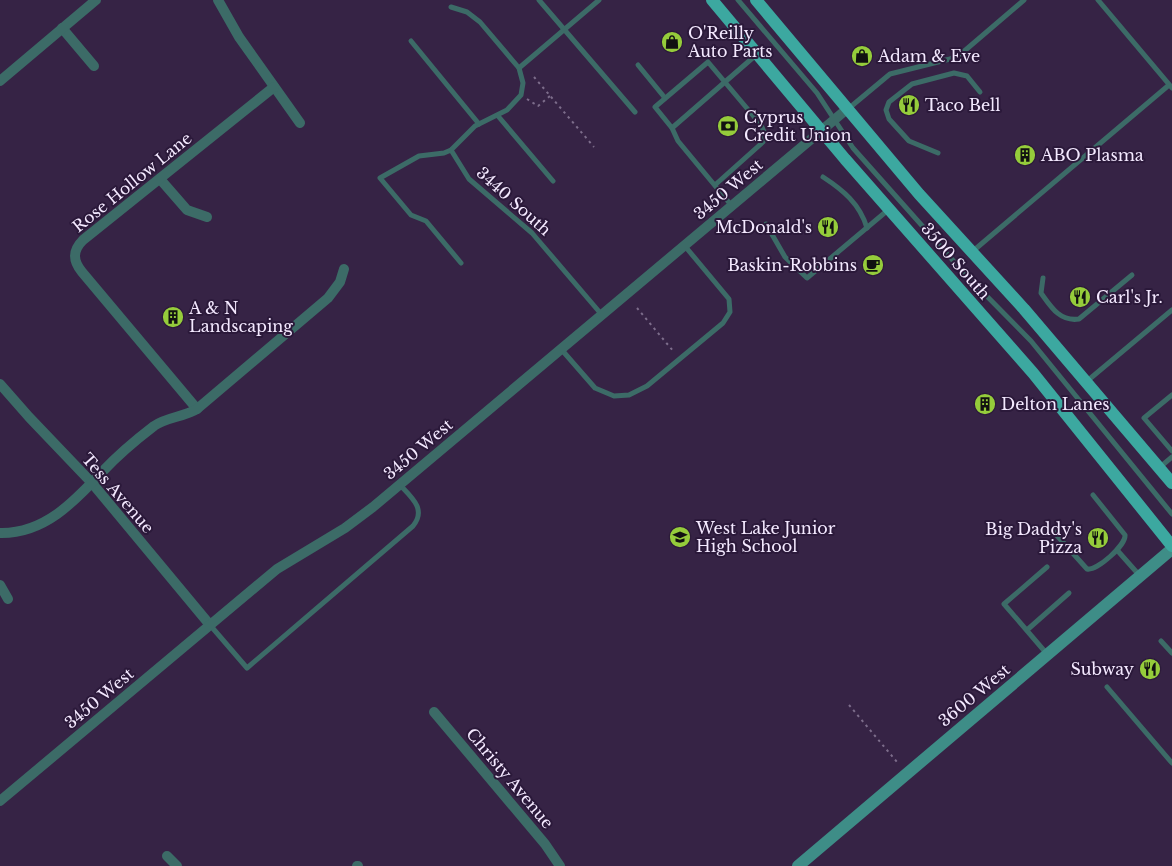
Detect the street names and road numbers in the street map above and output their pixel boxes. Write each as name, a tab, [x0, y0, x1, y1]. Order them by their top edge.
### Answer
street label: Rose Hollow Lane	[68, 128, 196, 236]
street label: 3450 West	[689, 154, 767, 224]
street label: 3440 South	[473, 162, 555, 240]
street label: 3500 South	[917, 219, 995, 303]
street label: 3450 West	[379, 414, 457, 484]
street label: Tess Avenue	[78, 449, 158, 537]
street label: 3600 West	[934, 659, 1014, 731]
street label: 3450 West	[60, 663, 138, 733]
street label: Christy Avenue	[462, 724, 558, 832]

